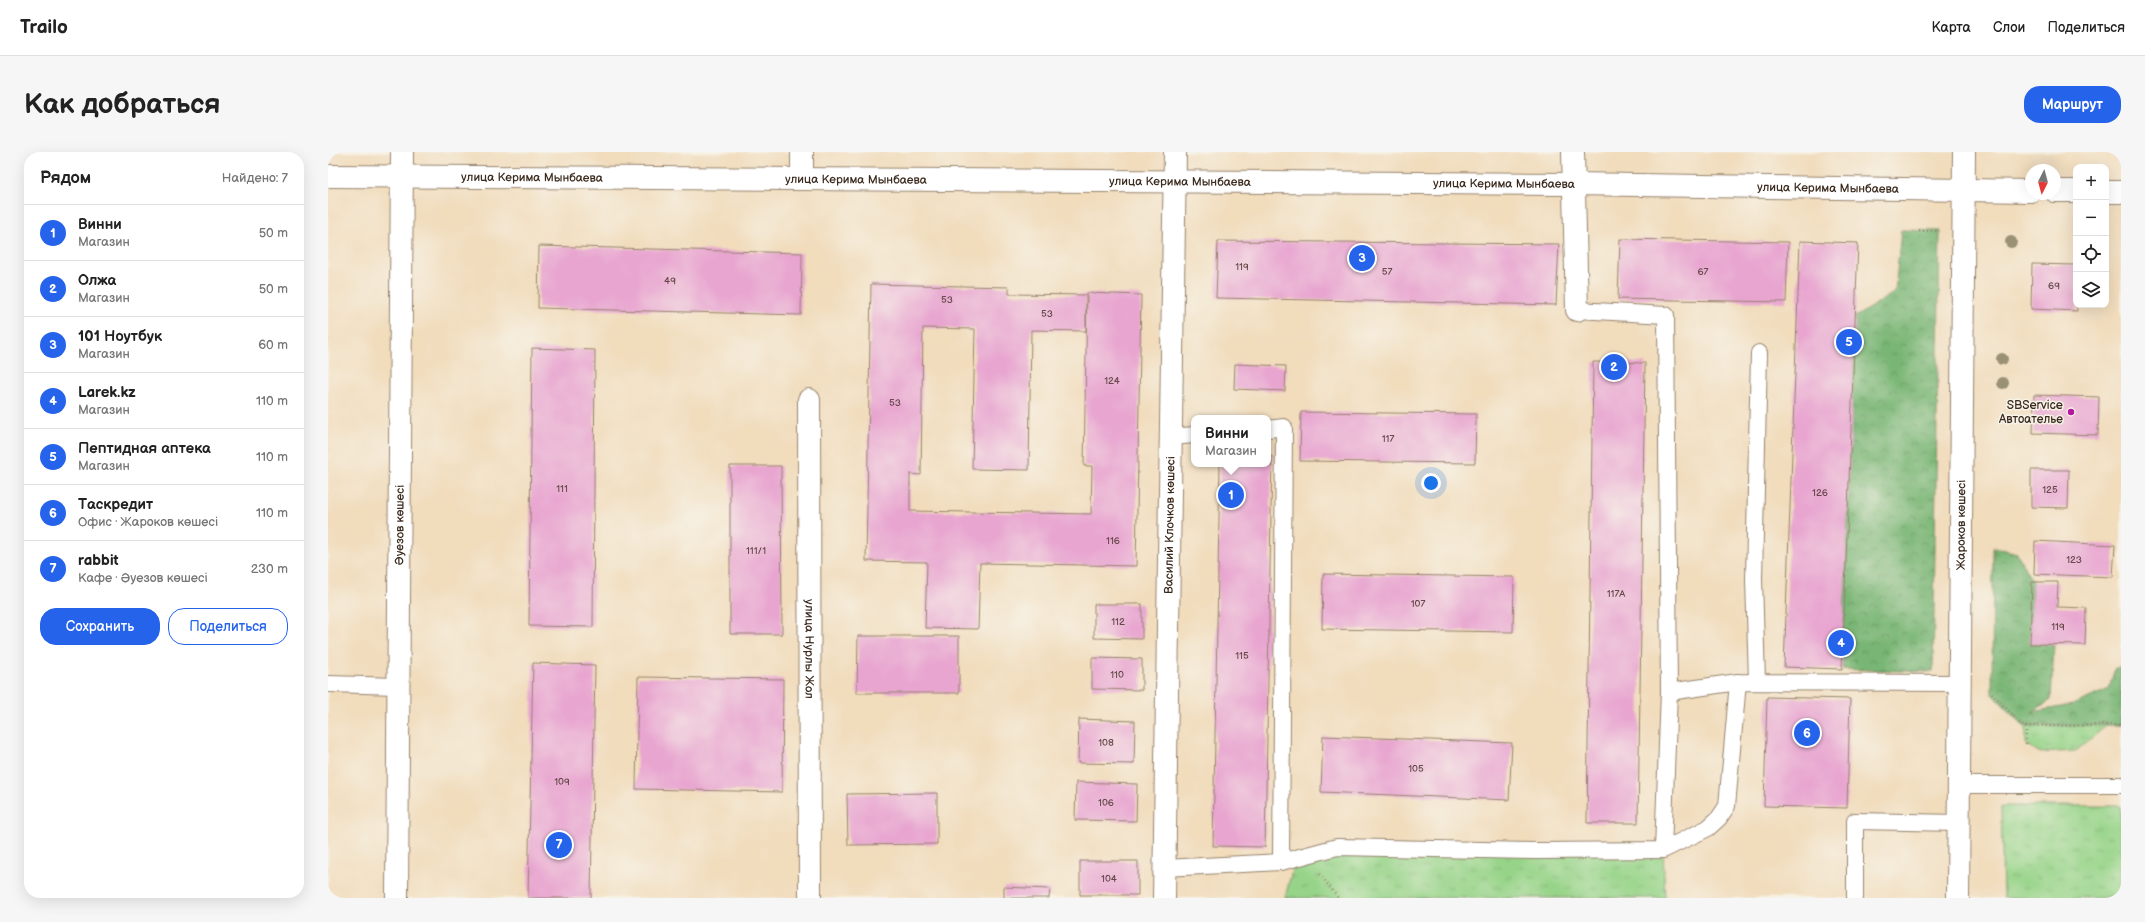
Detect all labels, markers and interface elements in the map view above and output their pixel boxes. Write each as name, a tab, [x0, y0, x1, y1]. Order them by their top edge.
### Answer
text: Trailo	[20, 16, 68, 39]
text: Карта	[1931, 19, 1971, 36]
text: Слои	[1993, 19, 2025, 36]
text: Поделиться	[2047, 19, 2125, 36]
button: Маршрут	[2024, 86, 2121, 123]
text: Как добраться	[24, 88, 221, 121]
north arrow	[2025, 164, 2061, 200]
map controls	[2073, 164, 2109, 308]
button: +	[2073, 164, 2109, 200]
text: Рядом	[40, 168, 91, 188]
text: Найдено: 7	[222, 170, 288, 186]
street label: улица Керима Мынбаева	[461, 170, 603, 186]
street label: улица Керима Мынбаева	[785, 172, 927, 188]
street label: улица Керима Мынбаева	[1109, 174, 1251, 190]
street label: улица Керима Мынбаева	[1433, 176, 1575, 192]
street label: улица Керима Мынбаева	[1757, 180, 1899, 197]
button: −	[2073, 200, 2109, 236]
text: Винни	[78, 215, 122, 234]
text: 1	[50, 225, 56, 241]
text: 50 m	[259, 225, 288, 241]
text: Магазин	[78, 234, 130, 250]
button: locate	[2073, 236, 2109, 272]
pin: 3	[1349, 243, 1375, 273]
house number: 119	[1235, 261, 1249, 273]
house number: 57	[1382, 266, 1392, 278]
house number: 67	[1697, 266, 1709, 278]
text: Олжа	[78, 271, 116, 290]
button: layers	[2073, 272, 2109, 308]
house number: 49	[664, 275, 676, 287]
house number: 69	[2048, 280, 2060, 292]
text: 2	[49, 281, 57, 297]
text: 50 m	[259, 281, 288, 297]
text: Магазин	[78, 290, 130, 306]
house number: 53	[941, 294, 953, 306]
house number: 53	[1041, 308, 1053, 320]
text: 101 Ноутбук	[78, 327, 162, 346]
pin: 5	[1836, 327, 1862, 357]
text: 3	[49, 337, 57, 353]
text: 60 m	[258, 337, 288, 353]
text: Магазин	[78, 346, 130, 362]
pin: 2	[1601, 352, 1627, 382]
house number: 124	[1104, 375, 1120, 387]
text: Larek.kz	[78, 383, 136, 402]
text: 4	[49, 393, 57, 409]
text: 110 m	[256, 393, 288, 409]
house number: 53	[889, 397, 901, 409]
place label: SBService Автоателье	[1998, 398, 2063, 427]
text: Магазин	[78, 402, 130, 418]
marker: SBService Автоателье	[2066, 407, 2076, 417]
popup	[1191, 415, 1271, 467]
text: Винни	[1205, 424, 1249, 443]
house number: 117	[1382, 433, 1394, 445]
text: Пептидная аптека	[78, 439, 211, 458]
text: Магазин	[1205, 443, 1257, 459]
text: 5	[49, 449, 57, 465]
text: 110 m	[256, 449, 288, 465]
street label: Василий Клочков көшесі	[1161, 456, 1179, 594]
text: Магазин	[78, 458, 130, 474]
your location	[1421, 473, 1441, 493]
pin: 1	[1218, 480, 1244, 510]
street label: Жароков көшесі	[1954, 480, 1969, 570]
house number: 111	[556, 483, 568, 495]
house number: 125	[2042, 484, 2058, 496]
street label: Әуезов көшесі	[392, 485, 408, 565]
house number: 126	[1812, 487, 1828, 499]
text: Таскредит	[78, 495, 153, 514]
text: 6	[49, 505, 57, 521]
text: 110 m	[256, 505, 288, 521]
text: Офис · Жароков көшесі	[78, 514, 218, 530]
house number: 116	[1106, 535, 1120, 547]
house number: 111/1	[746, 545, 766, 557]
text: rabbit	[78, 551, 119, 570]
house number: 123	[2066, 554, 2082, 566]
text: 7	[49, 561, 57, 577]
text: 230 m	[251, 561, 288, 577]
text: Кафе · Әуезов көшесі	[78, 570, 208, 586]
house number: 117А	[1607, 588, 1626, 600]
house number: 107	[1411, 598, 1425, 610]
street label: улица Нурлы Жол	[801, 599, 817, 699]
button: Сохранить	[40, 608, 160, 645]
button: Поделиться	[168, 608, 288, 645]
house number: 112	[1111, 616, 1125, 628]
house number: 119	[2051, 621, 2065, 633]
pin: 4	[1828, 628, 1854, 658]
house number: 115	[1235, 650, 1249, 662]
house number: 110	[1110, 669, 1124, 681]
pin: 6	[1794, 718, 1820, 748]
house number: 108	[1098, 737, 1114, 749]
house number: 105	[1408, 763, 1424, 775]
house number: 109	[554, 776, 570, 788]
house number: 106	[1098, 797, 1114, 809]
pin: 7	[546, 830, 572, 860]
house number: 104	[1101, 873, 1117, 885]

